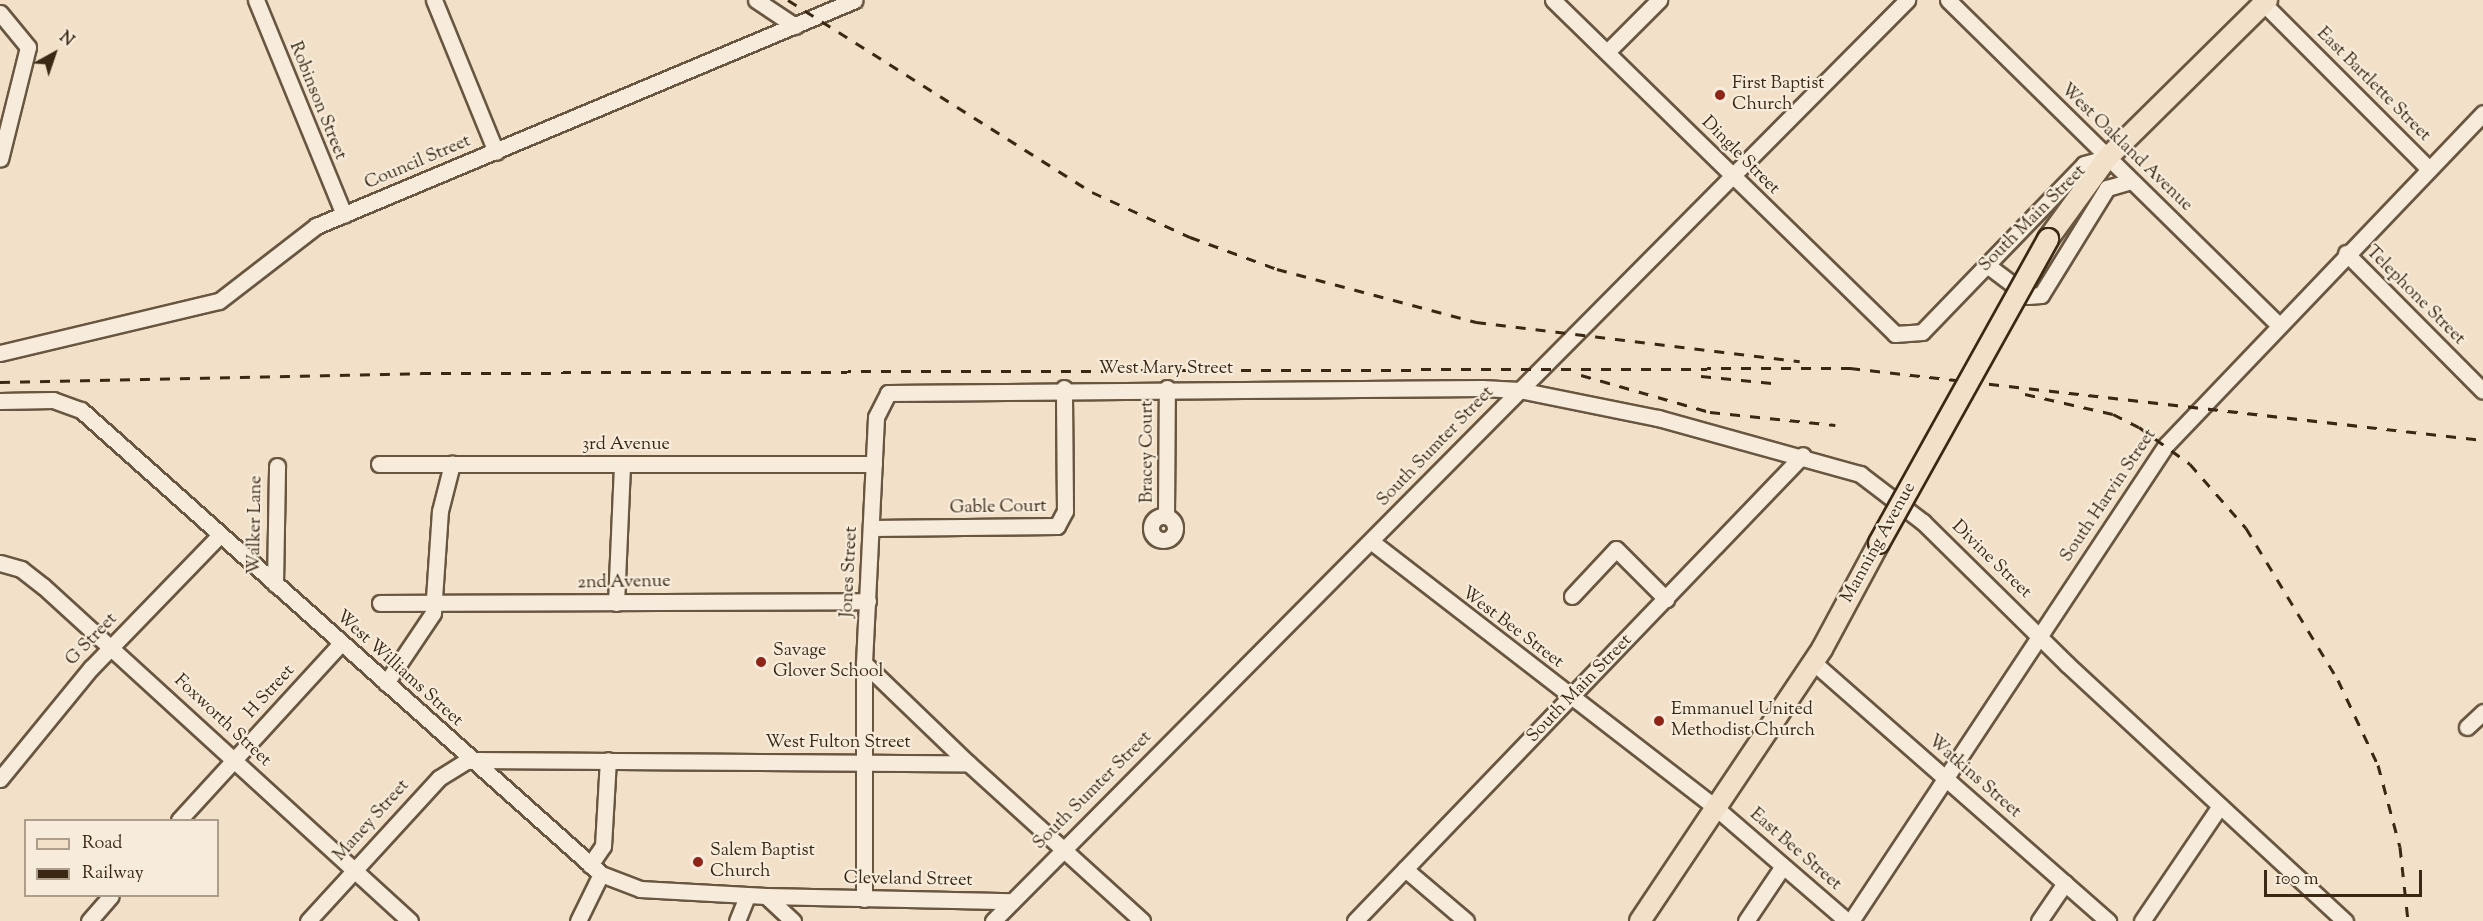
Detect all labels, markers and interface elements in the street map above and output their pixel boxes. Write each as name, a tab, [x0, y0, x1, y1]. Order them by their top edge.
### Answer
street label: East Bartlette Street	[2311, 23, 2435, 147]
north arrow	[24, 24, 84, 84]
text: N	[54, 27, 78, 53]
street label: Robinson Street	[283, 39, 351, 163]
place label: First Baptist Church	[1732, 74, 1824, 116]
street label: West Oakland Avenue	[2056, 79, 2196, 217]
marker: First Baptist Church	[1713, 88, 1727, 102]
street label: Dingle Street	[1696, 112, 1784, 200]
street label: Council Street	[362, 131, 474, 195]
street label: South Main Street	[1975, 161, 2091, 277]
street label: Telephone Street	[2361, 242, 2469, 350]
street label: West Mary Street	[1099, 358, 1233, 380]
street label: South Sumter Street	[1373, 382, 1499, 512]
street label: Bracey Court	[1137, 401, 1159, 503]
street label: South Harvin Street	[2056, 425, 2162, 567]
street label: 3rd Avenue	[582, 434, 670, 456]
street label: Walker Lane	[244, 475, 268, 575]
street label: Manning Avenue	[1837, 479, 1921, 607]
street label: Gable Court	[949, 496, 1047, 520]
street label: Divine Street	[1946, 516, 2036, 604]
street label: Jones Street	[837, 526, 863, 618]
street label: 2nd Avenue	[577, 571, 671, 595]
street label: West Bee Street	[1457, 583, 1567, 673]
street label: West Williams Street	[331, 606, 467, 732]
street label: G Street	[62, 609, 122, 671]
street label: South Main Street	[1523, 630, 1637, 748]
place label: Savage Glover School	[773, 641, 884, 684]
marker: Savage Glover School	[754, 655, 768, 669]
street label: H Street	[240, 661, 300, 723]
street label: Foxworth Street	[169, 670, 275, 772]
place label: Emmanuel United Methodist Church	[1671, 700, 1815, 742]
marker: Emmanuel United Methodist Church	[1652, 714, 1666, 728]
street label: South Sumter Street	[1029, 727, 1157, 855]
street label: Watkins Street	[1923, 731, 2025, 823]
street label: West Fulton Street	[765, 732, 911, 754]
street label: Maney Street	[330, 776, 414, 866]
street label: East Bee Street	[1745, 804, 1845, 896]
legend	[24, 819, 219, 897]
text: Road	[82, 831, 122, 857]
place label: Salem Baptist Church	[710, 841, 815, 884]
marker: Salem Baptist Church	[691, 855, 705, 869]
scale bar	[2267, 858, 2424, 896]
text: Railway	[82, 861, 144, 887]
text: 100 m	[2275, 867, 2319, 893]
street label: Cleveland Street	[843, 868, 973, 892]

